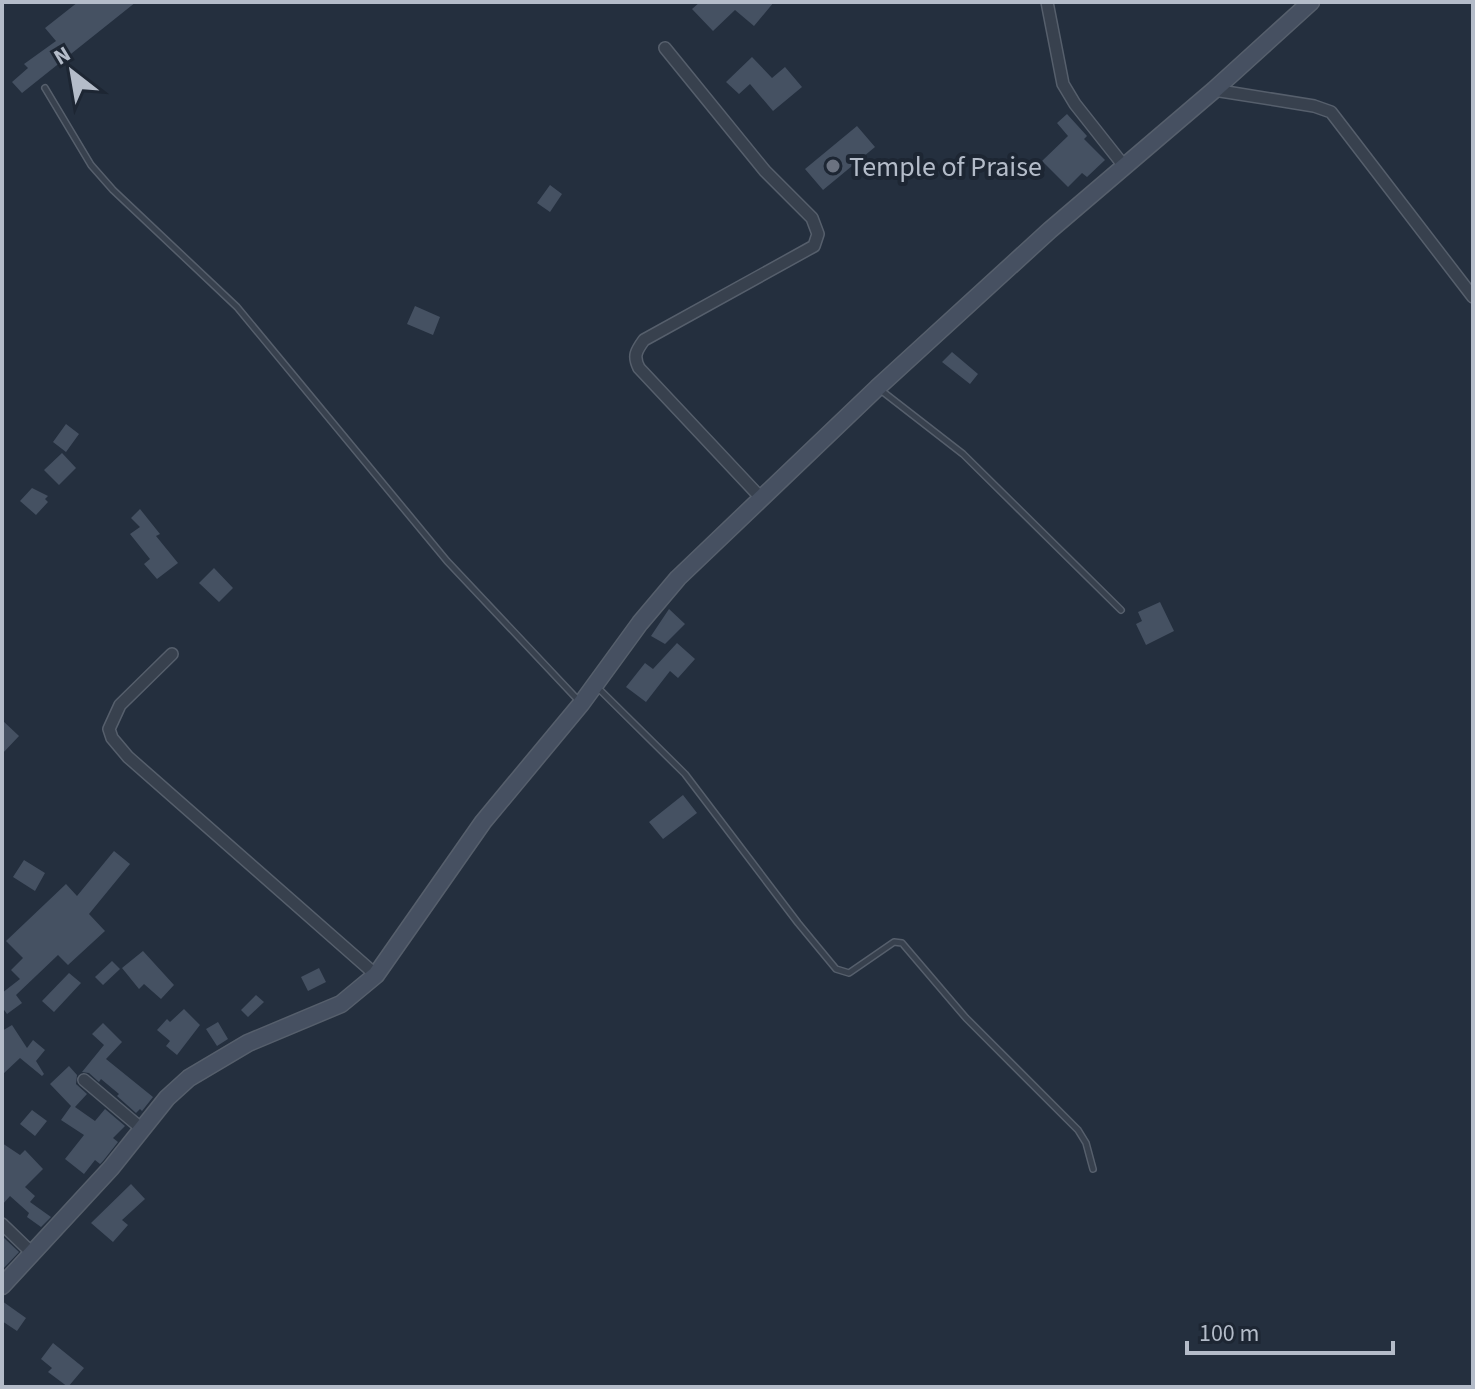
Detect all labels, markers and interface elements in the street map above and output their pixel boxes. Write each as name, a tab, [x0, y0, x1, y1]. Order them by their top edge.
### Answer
north arrow	[32, 32, 112, 112]
text: N	[48, 38, 77, 73]
place label: Temple of Praise	[849, 147, 1042, 187]
marker: Temple of Praise	[824, 157, 842, 175]
scale bar	[1187, 1305, 1393, 1355]
text: 100 m	[1199, 1316, 1259, 1351]

